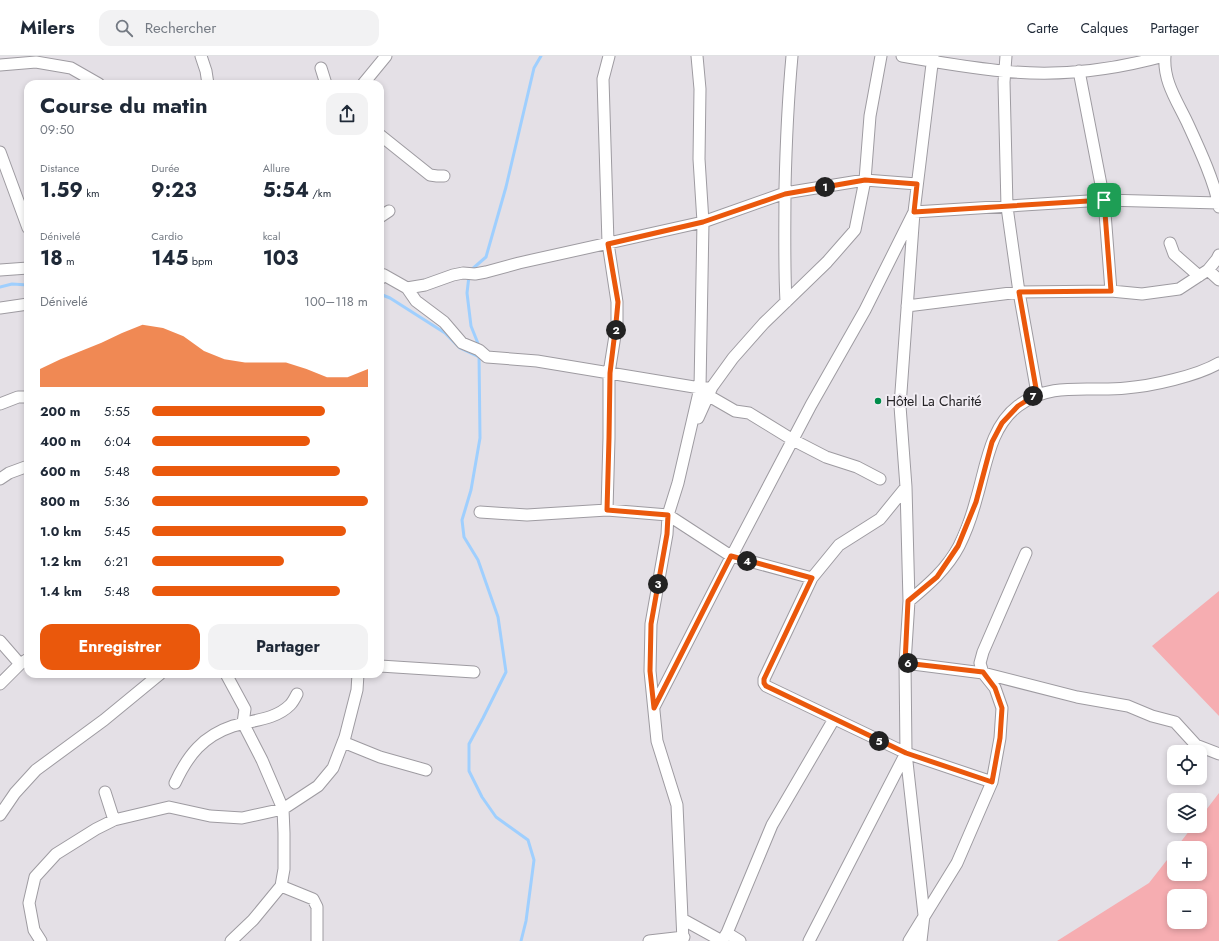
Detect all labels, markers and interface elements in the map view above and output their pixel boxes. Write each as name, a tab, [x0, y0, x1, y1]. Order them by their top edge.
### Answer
search box	[99, 10, 379, 46]
text: Milers	[20, 14, 75, 41]
icon: search	[113, 17, 135, 39]
text: Rechercher	[145, 17, 216, 39]
text: Carte	[1027, 18, 1058, 38]
text: Calques	[1080, 18, 1128, 38]
text: Partager	[1150, 18, 1199, 38]
text: Course du matin	[40, 89, 208, 121]
button: share	[326, 93, 368, 135]
text: 09:50	[40, 120, 74, 139]
text: Distance	[40, 160, 79, 176]
text: Durée	[151, 160, 180, 176]
text: Allure	[263, 160, 290, 176]
text: 1.59	[40, 176, 83, 205]
text: 9:23	[151, 176, 197, 205]
text: 5:54	[263, 176, 309, 205]
pin: 1	[815, 177, 835, 197]
text: 1	[822, 179, 828, 195]
pin	[1087, 183, 1121, 217]
text: km	[83, 185, 100, 201]
text: /km	[309, 185, 331, 201]
icon: arrive	[1093, 189, 1115, 211]
text: Dénivelé	[40, 228, 80, 244]
text: Cardio	[151, 228, 183, 244]
text: kcal	[263, 228, 280, 244]
text: 18	[40, 244, 63, 273]
text: 145	[151, 244, 188, 273]
text: 103	[263, 244, 299, 273]
text: m	[63, 253, 75, 269]
text: bpm	[188, 253, 213, 269]
text: Dénivelé	[40, 292, 88, 311]
text: 100–118 m	[304, 292, 368, 311]
pin: 2	[606, 320, 626, 340]
text: 2	[612, 322, 620, 338]
pin: 7	[1023, 386, 1043, 406]
text: 7	[1030, 388, 1036, 404]
place label: Hôtel La Charité	[886, 391, 982, 411]
marker: Hôtel La Charité	[873, 396, 883, 406]
text: 200 m	[40, 402, 80, 421]
text: 5:55	[104, 402, 130, 421]
text: 400 m	[40, 432, 81, 451]
text: 6:04	[104, 432, 131, 451]
text: 600 m	[40, 462, 80, 481]
text: 5:48	[104, 462, 130, 481]
text: 800 m	[40, 492, 80, 511]
text: 5:36	[104, 492, 130, 511]
text: 1.0 km	[40, 522, 81, 541]
text: 5:45	[104, 522, 130, 541]
pin: 4	[737, 551, 757, 571]
text: 1.2 km	[40, 552, 81, 571]
text: 6:21	[104, 552, 129, 571]
text: 4	[743, 553, 751, 569]
pin: 3	[648, 574, 668, 594]
text: 3	[655, 576, 661, 592]
text: 1.4 km	[40, 582, 82, 601]
text: 5:48	[104, 582, 130, 601]
button: Enregistrer	[40, 624, 200, 670]
button: Partager	[208, 624, 368, 670]
pin: 6	[898, 653, 918, 673]
text: 6	[904, 655, 912, 671]
pin: 5	[869, 731, 889, 751]
text: 5	[875, 733, 883, 749]
map controls	[1167, 745, 1207, 929]
button: locate	[1167, 745, 1207, 785]
button: layers	[1167, 793, 1207, 833]
button: +	[1167, 841, 1207, 881]
button: −	[1167, 889, 1207, 929]

